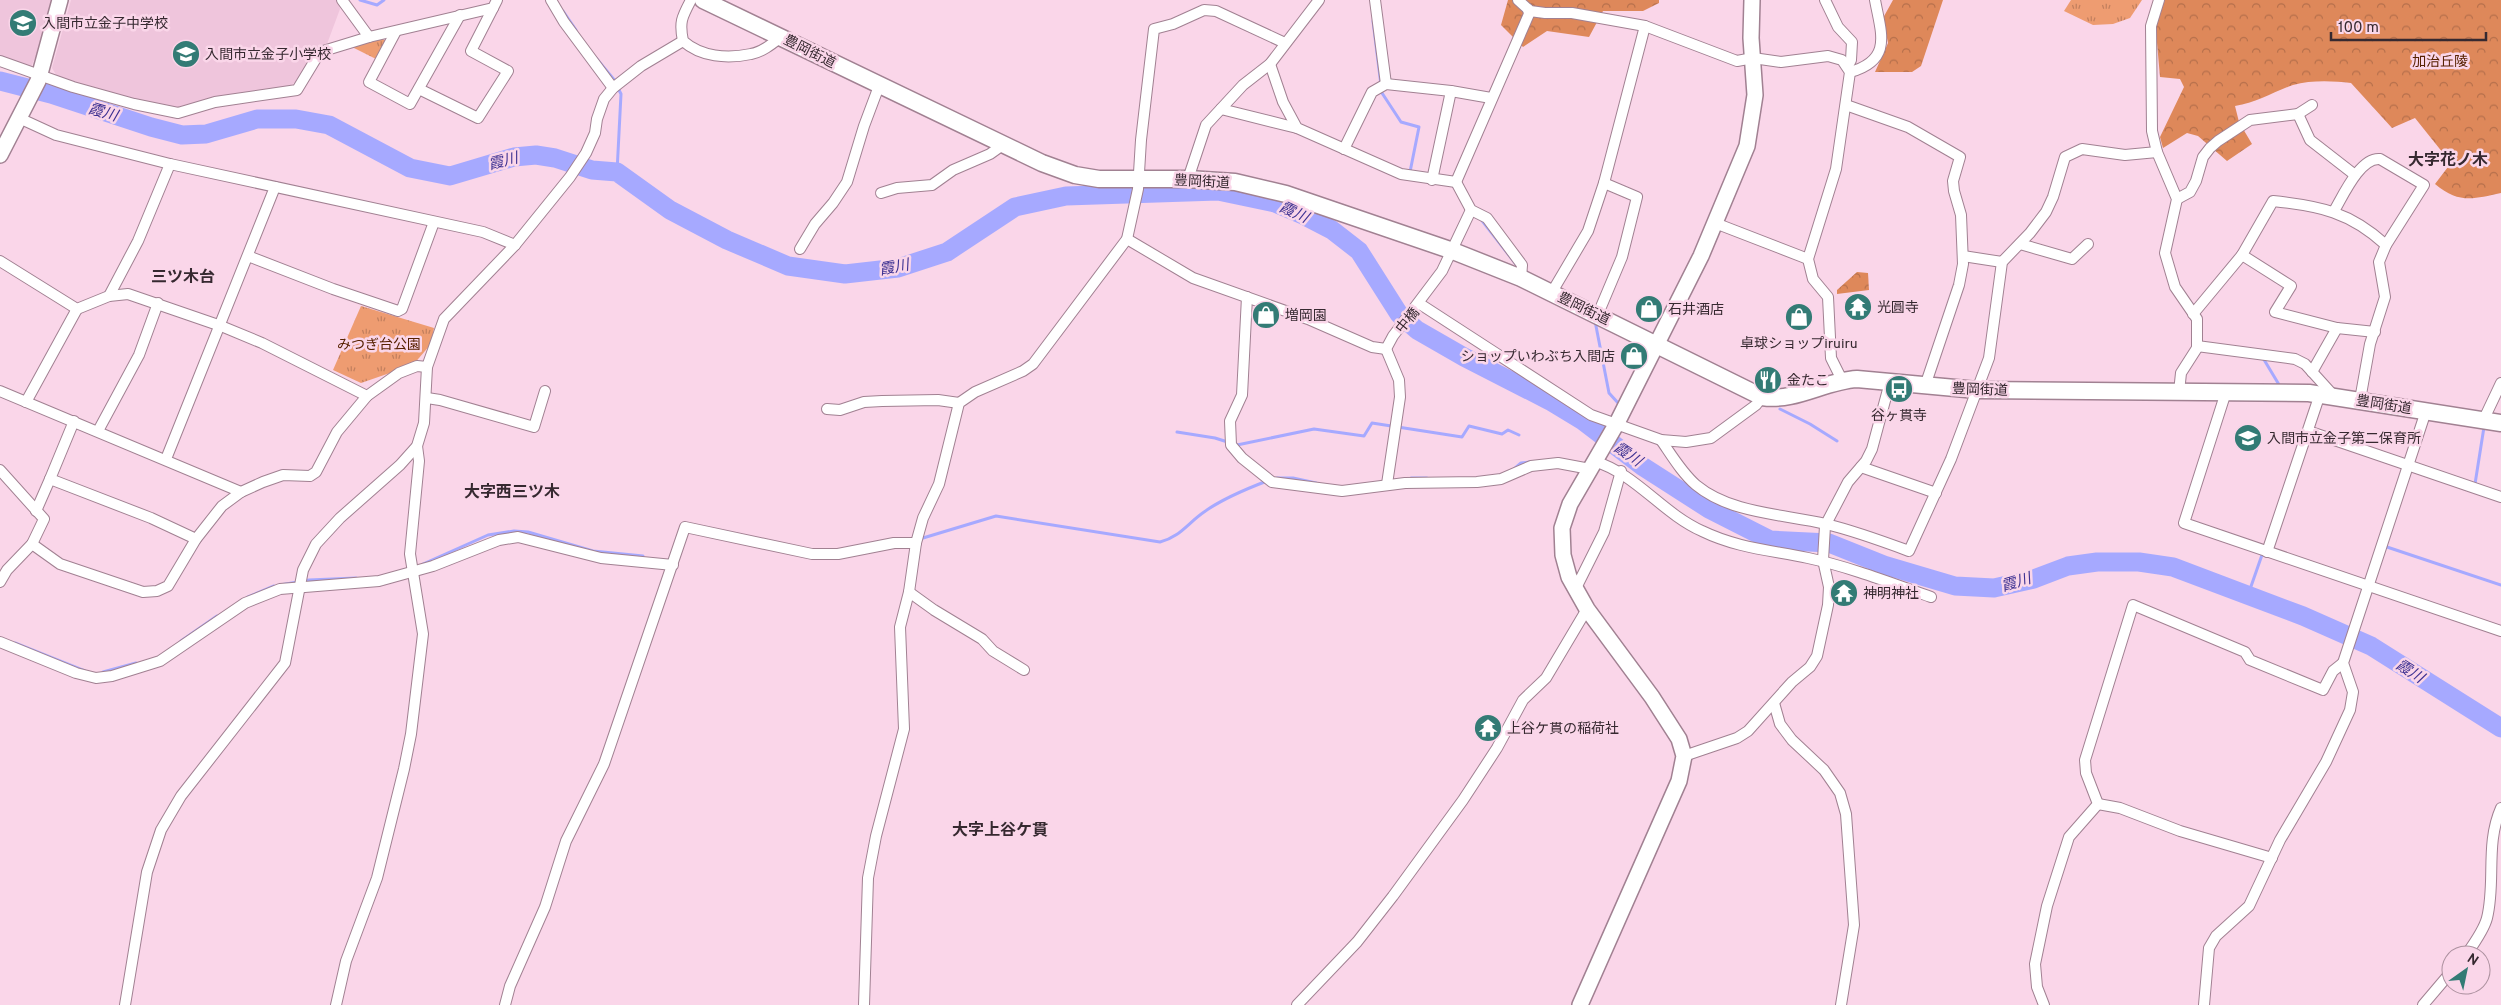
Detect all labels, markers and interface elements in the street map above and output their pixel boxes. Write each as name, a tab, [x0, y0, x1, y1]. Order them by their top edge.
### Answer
school or university icon: 入間市立金子中学校	[8, 8, 38, 38]
scale bar	[2331, 10, 2486, 42]
place label: 入間市立金子中学校	[42, 16, 168, 33]
text: 100 m	[2338, 19, 2379, 38]
street label: 豊岡街道	[781, 32, 838, 73]
school or university icon: 入間市立金子小学校	[171, 39, 201, 69]
place label: 入間市立金子小学校	[205, 47, 331, 64]
park label: 加治丘陵	[2412, 54, 2468, 71]
water label: 霞川	[86, 100, 122, 127]
water label: 霞川	[487, 149, 522, 175]
district label: 大字花ノ木	[2408, 151, 2488, 171]
street label: 豊岡街道	[1174, 173, 1230, 192]
water label: 霞川	[1276, 198, 1313, 229]
water label: 霞川	[878, 256, 913, 281]
district label: 三ツ木台	[151, 268, 215, 288]
street label: 豊岡街道	[1554, 289, 1612, 329]
temple icon: 光圓寺	[1843, 292, 1873, 322]
shop icon: 石井酒店	[1634, 294, 1664, 324]
shop icon: 増岡園	[1251, 300, 1281, 330]
place label: 光圓寺	[1877, 300, 1919, 317]
place label: 石井酒店	[1668, 301, 1724, 319]
shop icon: 卓球ショップiruiru	[1784, 302, 1814, 332]
street label: 中橋	[1393, 305, 1424, 337]
place label: 増岡園	[1285, 307, 1327, 325]
park label: みつぎ台公園	[337, 336, 421, 354]
place label: 卓球ショップiruiru	[1740, 336, 1858, 353]
shop icon: ショップいわぶち入間店	[1619, 341, 1649, 371]
place label: ショップいわぶち入間店	[1461, 349, 1615, 366]
restaurant icon: 金たこ	[1753, 365, 1783, 395]
place label: 金たこ	[1787, 373, 1829, 390]
bus stop icon: 谷ヶ貫寺	[1884, 374, 1914, 404]
street label: 豊岡街道	[1952, 381, 2008, 400]
street label: 豊岡街道	[2355, 393, 2413, 418]
place label: 谷ヶ貫寺	[1871, 408, 1927, 425]
school or university icon: 入間市立金子第二保育所	[2233, 423, 2263, 453]
place label: 入間市立金子第二保育所	[2267, 430, 2421, 448]
water label: 霞川	[1609, 439, 1647, 473]
district label: 大字西三ツ木	[464, 483, 560, 503]
water label: 霞川	[1999, 569, 2035, 597]
temple icon: 神明神社	[1829, 578, 1859, 608]
place label: 神明神社	[1863, 586, 1919, 603]
water label: 霞川	[2391, 656, 2429, 689]
temple icon: 上谷ケ貫の稲荷社	[1473, 713, 1503, 743]
place label: 上谷ケ貫の稲荷社	[1507, 721, 1619, 738]
district label: 大字上谷ケ貫	[952, 821, 1048, 841]
north arrow	[2441, 945, 2491, 995]
text: N	[2463, 950, 2481, 970]

